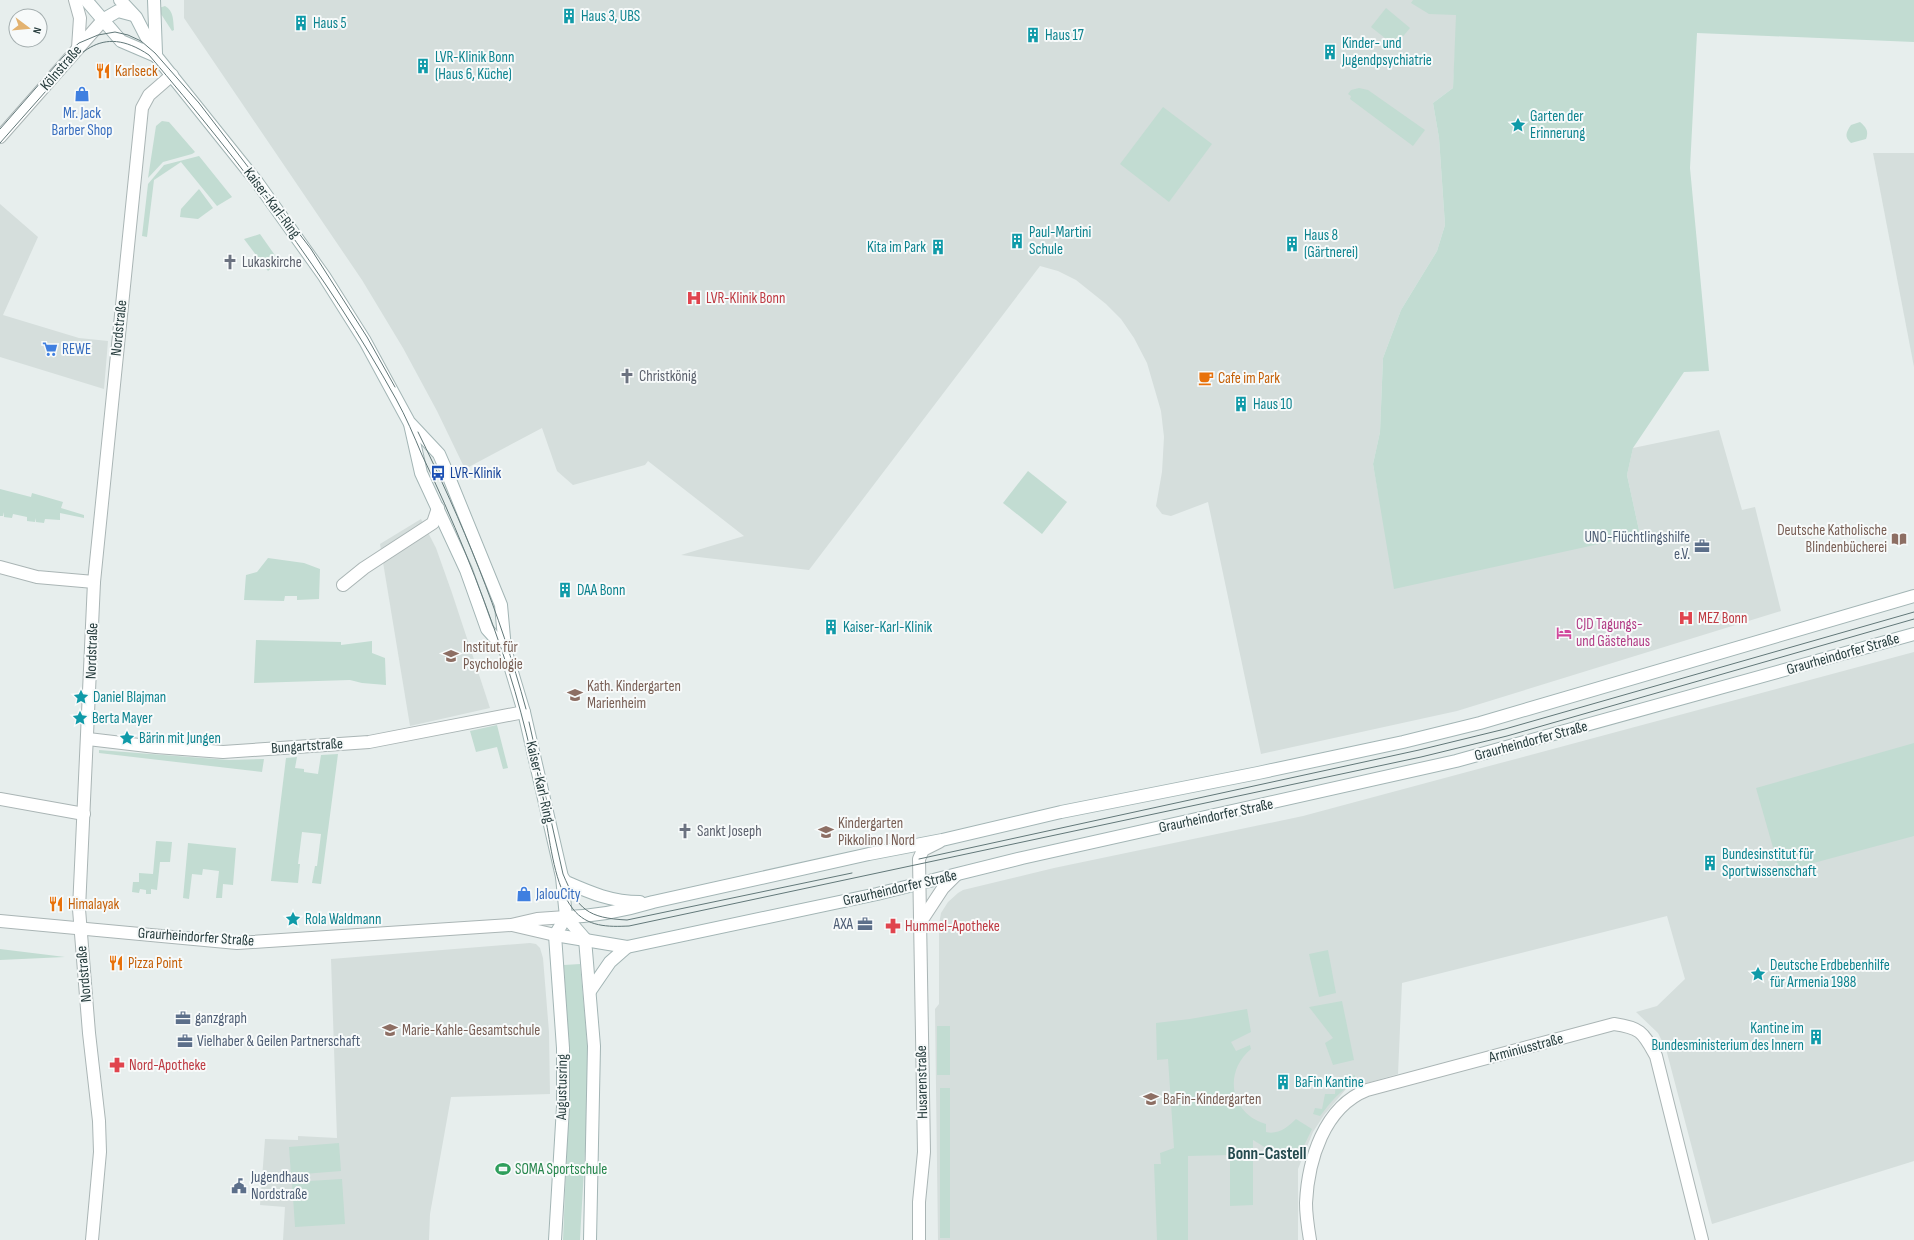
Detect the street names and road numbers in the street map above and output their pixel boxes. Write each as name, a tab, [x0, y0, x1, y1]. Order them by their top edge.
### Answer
street label: Kölnstraße	[36, 41, 86, 95]
street label: Kaiser-Karl-Ring	[239, 164, 305, 242]
street label: Nordstraße	[107, 299, 131, 357]
street label: Nordstraße	[82, 623, 102, 679]
street label: Graurheindorfer Straße	[1784, 629, 1902, 679]
street label: Graurheindorfer Straße	[1472, 717, 1590, 765]
street label: Bungartstraße	[270, 734, 344, 758]
street label: Kaiser-Karl-Ring	[521, 739, 559, 825]
street label: Graurheindorfer Straße	[1157, 795, 1275, 837]
street label: Graurheindorfer Straße	[841, 866, 959, 910]
street label: Graurheindorfer Straße	[137, 923, 255, 951]
street label: Nordstraße	[72, 945, 96, 1003]
street label: Arminiusstraße	[1486, 1029, 1565, 1067]
street label: Husarenstraße	[912, 1045, 932, 1119]
street label: Augustusring	[552, 1054, 572, 1121]

